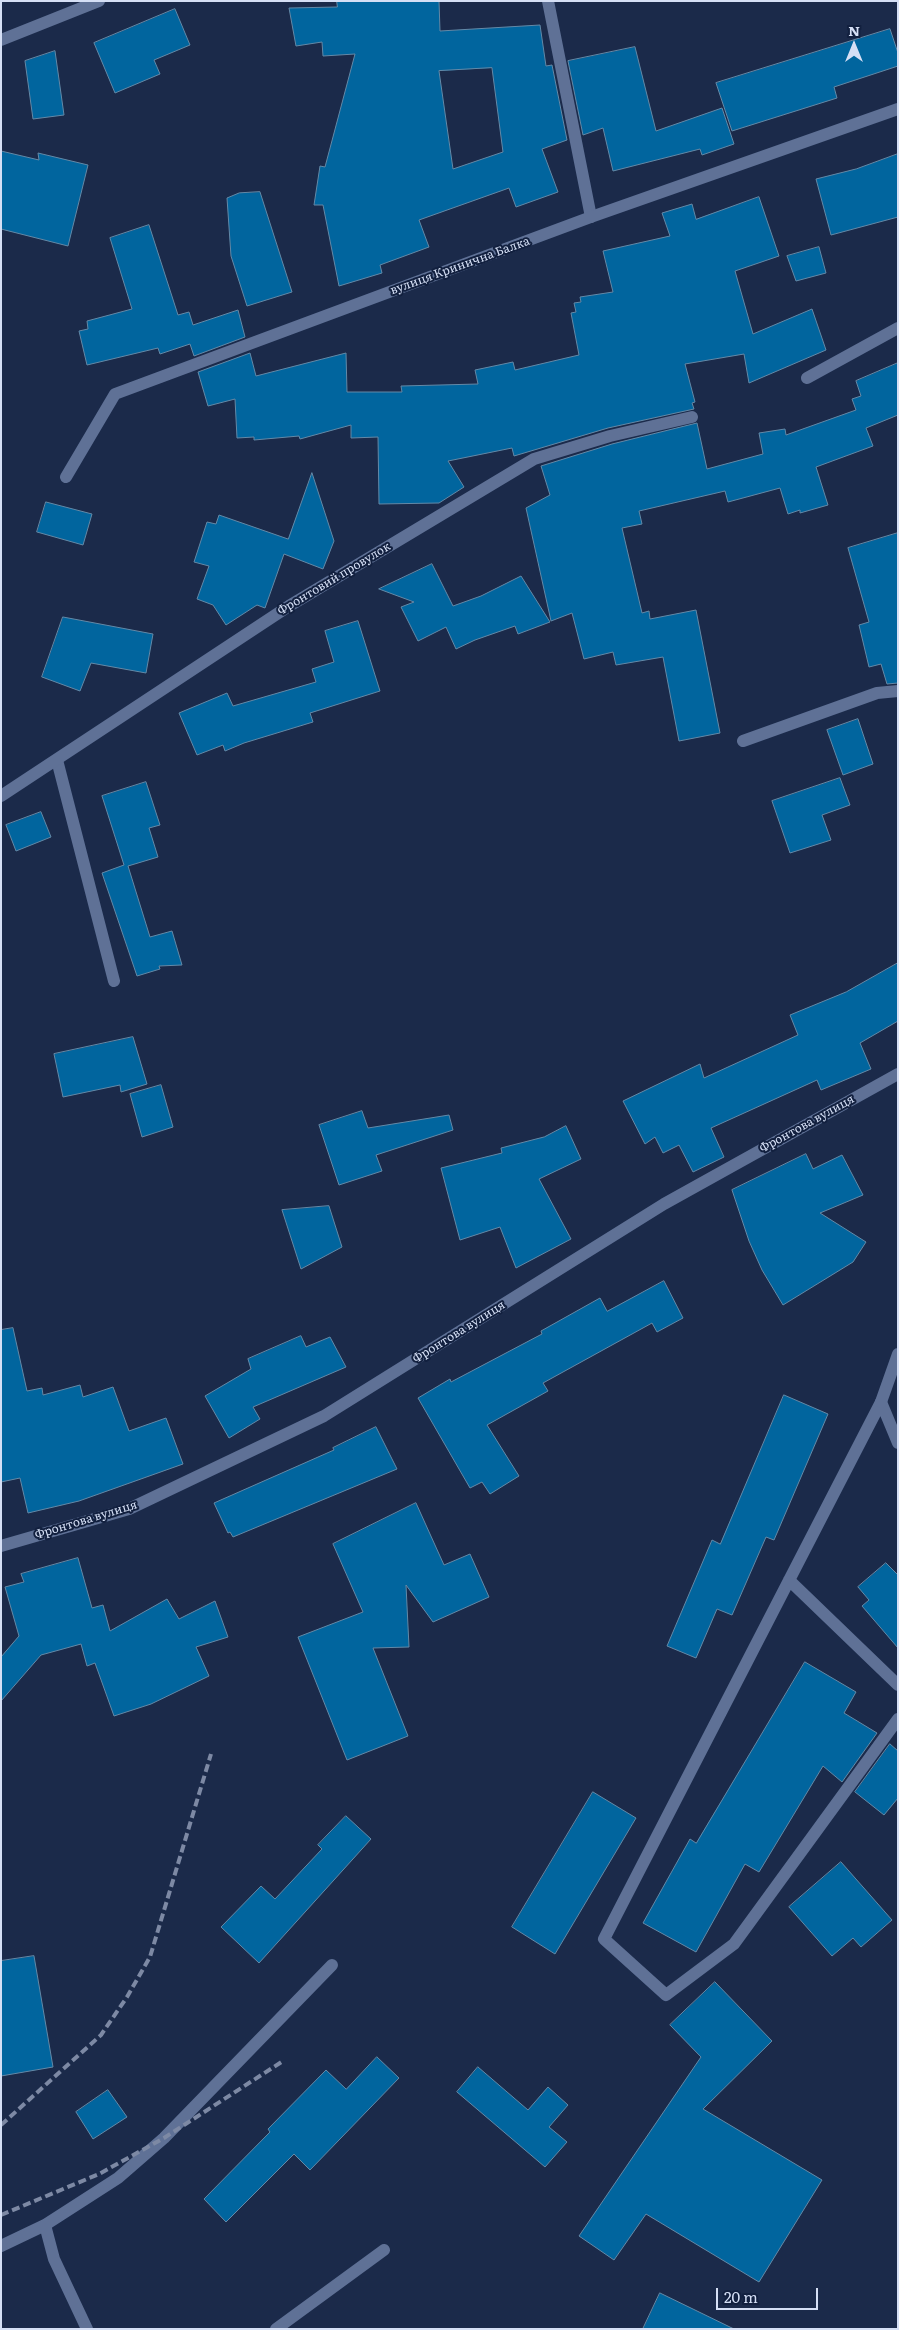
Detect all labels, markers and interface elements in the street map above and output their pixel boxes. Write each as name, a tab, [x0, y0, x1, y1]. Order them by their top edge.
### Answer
north arrow	[829, 20, 879, 70]
text: N	[848, 20, 860, 40]
street label: вулиця Кринична Балка	[388, 234, 532, 298]
street label: Фронтовий провулок	[275, 540, 393, 618]
street label: Фронтова вулиця	[757, 1092, 857, 1156]
street label: Фронтова вулиця	[410, 1298, 508, 1366]
street label: Фронтова вулиця	[33, 1498, 139, 1542]
scale bar	[719, 2278, 822, 2310]
text: 20 m	[724, 2285, 758, 2308]

